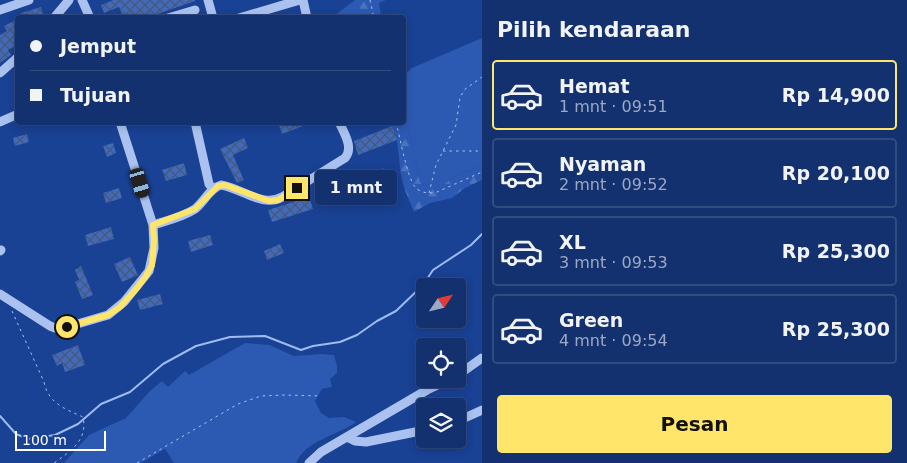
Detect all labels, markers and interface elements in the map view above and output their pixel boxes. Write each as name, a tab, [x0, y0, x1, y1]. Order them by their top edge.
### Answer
text: Pilih kendaraan	[497, 17, 691, 42]
text: Jemput	[60, 35, 136, 57]
icon: car	[499, 73, 544, 118]
text: Hemat	[559, 75, 630, 97]
text: Tujuan	[60, 84, 131, 106]
text: Rp 14,900	[782, 84, 890, 106]
text: 1 mnt · 09:51	[559, 97, 668, 116]
icon: car	[499, 151, 544, 196]
text: Nyaman	[559, 153, 646, 175]
text: Rp 20,100	[782, 162, 890, 184]
car	[128, 166, 151, 200]
callout: 1 mnt	[314, 170, 397, 206]
text: 2 mnt · 09:52	[559, 175, 668, 194]
route end	[286, 177, 308, 199]
text: 1 mnt	[330, 178, 382, 197]
icon: car	[499, 229, 544, 274]
text: XL	[559, 231, 586, 253]
text: Rp 25,300	[782, 240, 890, 262]
text: 3 mnt · 09:53	[559, 253, 668, 272]
north arrow	[416, 278, 466, 328]
map controls	[416, 278, 466, 448]
icon: car	[499, 307, 544, 352]
text: Green	[559, 309, 623, 331]
route start	[56, 316, 78, 338]
text: Rp 25,300	[782, 318, 890, 340]
text: 4 mnt · 09:54	[559, 331, 668, 350]
button: locate	[416, 338, 466, 388]
button: Pesan	[497, 395, 892, 453]
button: layers	[416, 398, 466, 448]
scale bar	[15, 428, 106, 451]
text: 100 m	[22, 432, 67, 448]

